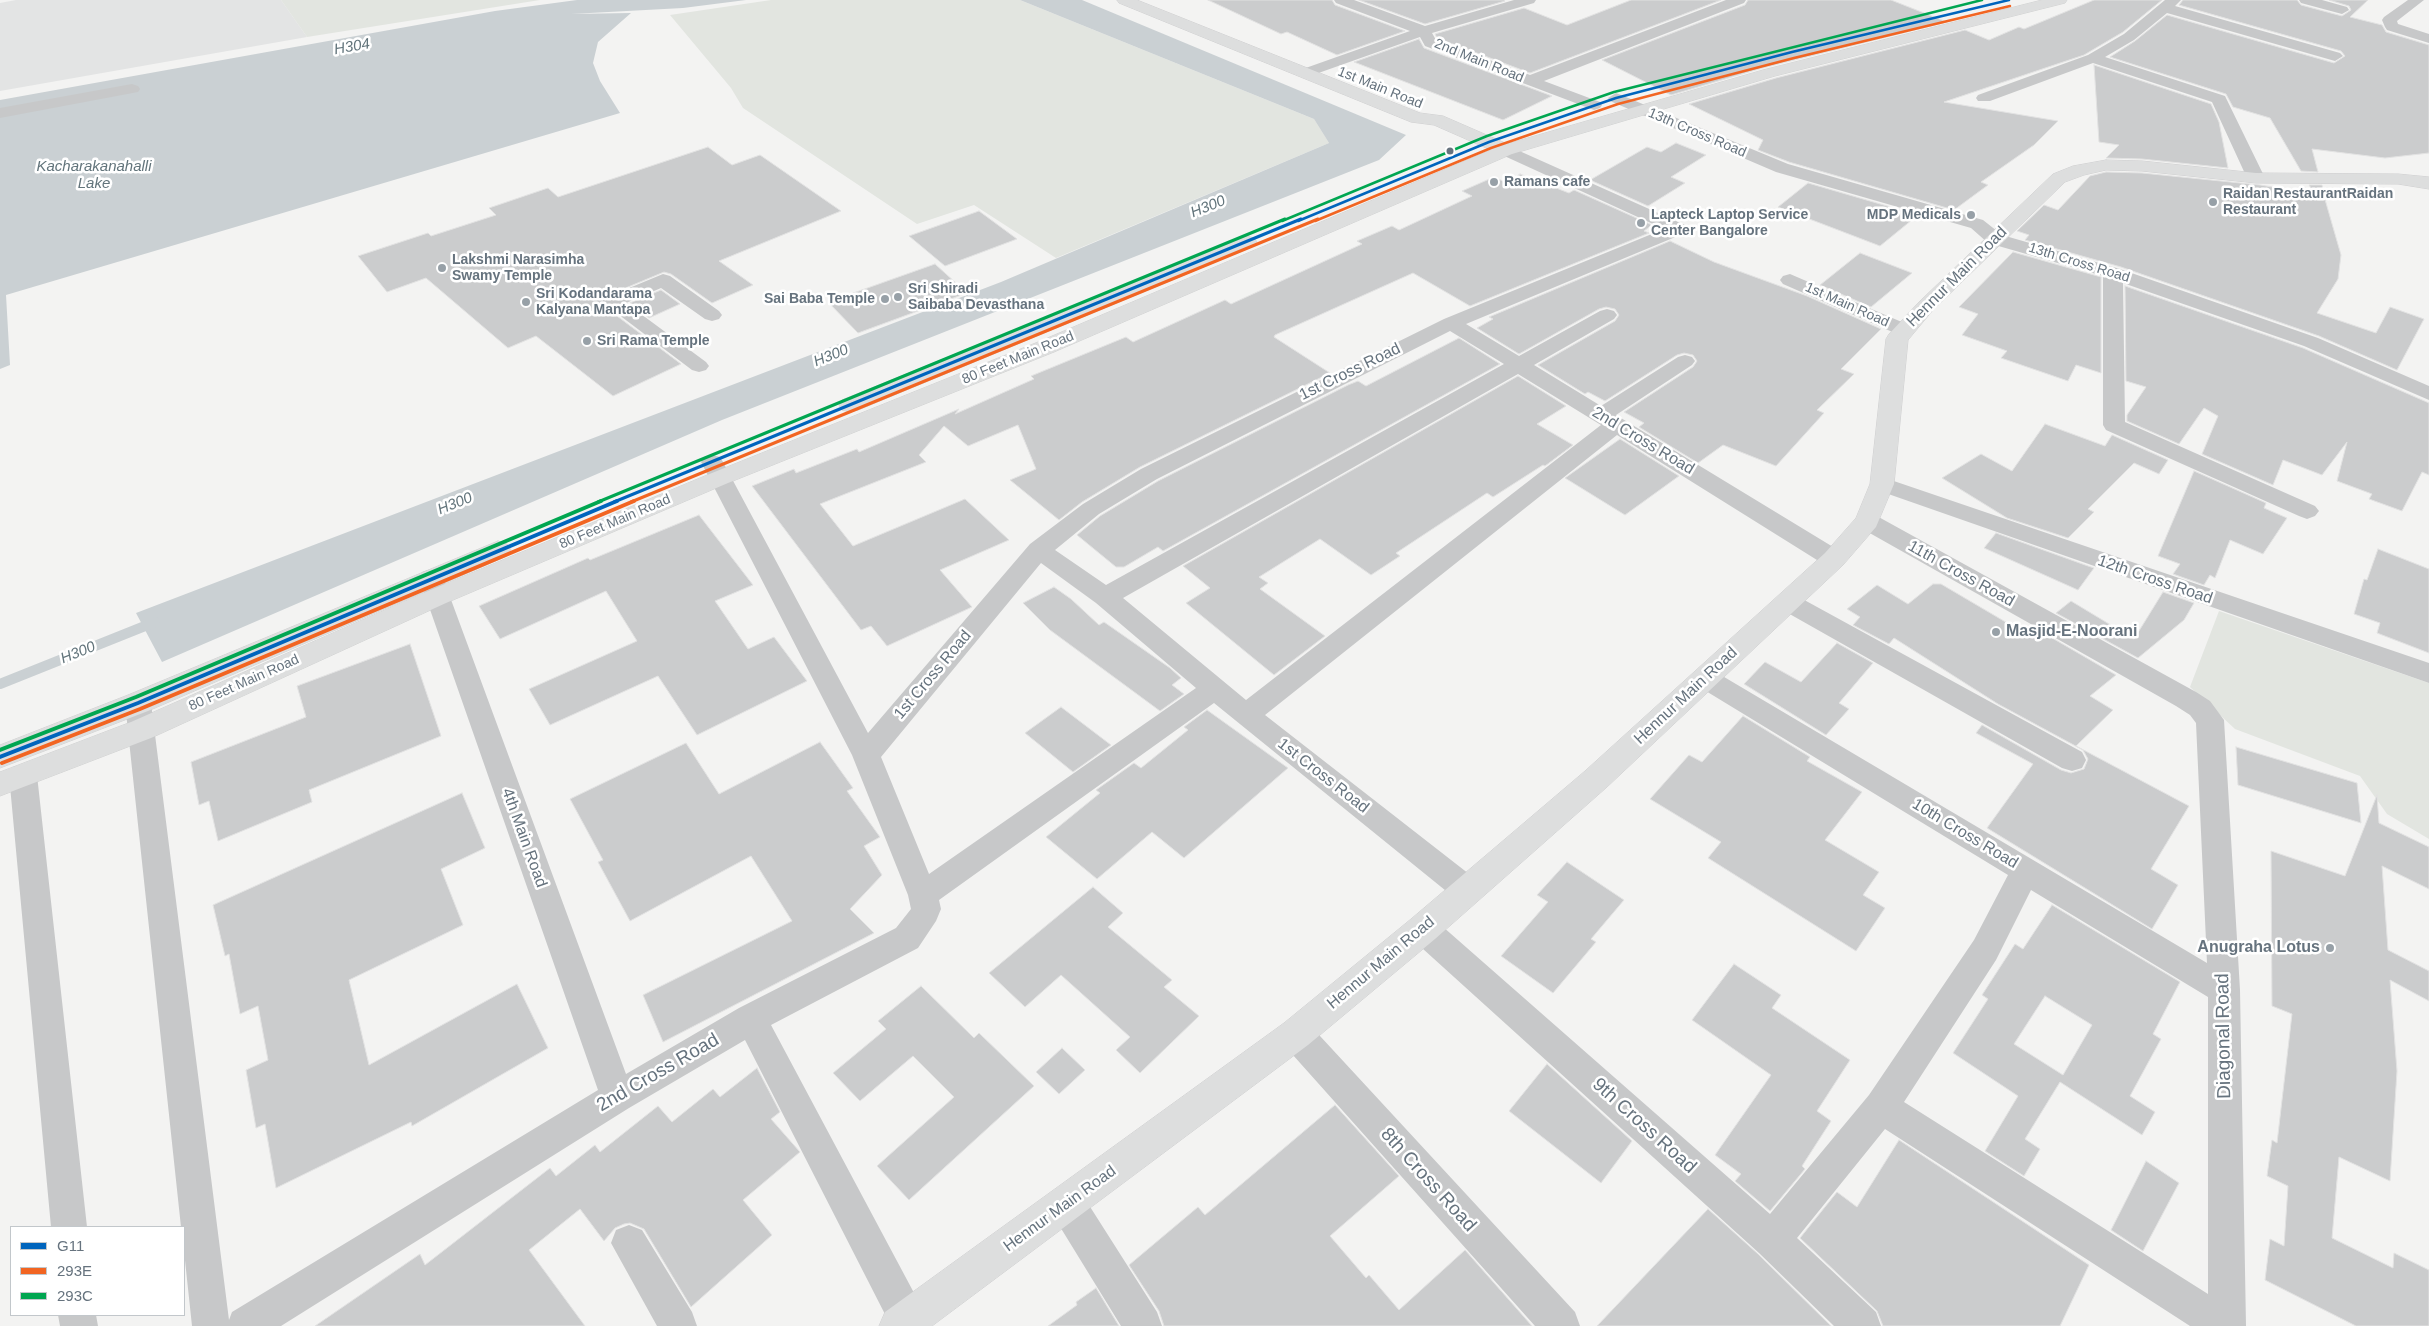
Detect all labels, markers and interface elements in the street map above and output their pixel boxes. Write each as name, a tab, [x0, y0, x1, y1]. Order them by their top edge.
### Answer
water label: H304	[333, 35, 371, 59]
street label: 2nd Main Road	[1432, 35, 1526, 87]
street label: 1st Main Road	[1335, 63, 1425, 113]
street label: 13th Cross Road	[1645, 105, 1749, 161]
unlabelled marker	[1445, 146, 1455, 156]
water label: Kacharakanahalli Lake	[36, 158, 152, 193]
place label: Ramans cafe	[1504, 174, 1590, 190]
marker: Ramans cafe	[1488, 176, 1500, 188]
place label: Raidan RestaurantRaidan Restaurant	[2223, 186, 2393, 218]
water label: H300	[1188, 192, 1228, 222]
marker: Raidan RestaurantRaidan Restaurant	[2207, 196, 2219, 208]
place label: Lapteck Laptop Service Center Bangalore	[1651, 207, 1808, 240]
place label: MDP Medicals	[1867, 207, 1961, 223]
marker: MDP Medicals	[1965, 209, 1977, 221]
marker: Lapteck Laptop Service Center Bangalore	[1635, 217, 1647, 229]
street label: Hennur Main Road	[1903, 223, 2011, 331]
street label: 13th Cross Road	[2026, 240, 2132, 286]
place label: Lakshmi Narasimha Swamy Temple	[452, 252, 584, 284]
marker: Lakshmi Narasimha Swamy Temple	[436, 262, 448, 274]
street label: 1st Main Road	[1802, 279, 1892, 331]
place label: Sri Shiradi Saibaba Devasthana	[908, 281, 1044, 314]
place label: Sri Kodandarama Kalyana Mantapa	[536, 286, 652, 318]
place label: Sai Baba Temple	[764, 291, 875, 307]
marker: Sri Shiradi Saibaba Devasthana	[892, 291, 904, 303]
marker: Sai Baba Temple	[879, 293, 891, 305]
marker: Sri Kodandarama Kalyana Mantapa	[520, 296, 532, 308]
street label: 80 Feet Main Road	[960, 328, 1076, 388]
place label: Sri Rama Temple	[597, 333, 710, 349]
marker: Sri Rama Temple	[581, 335, 593, 347]
street label: 1st Cross Road	[1296, 339, 1404, 405]
water label: H300	[811, 341, 851, 371]
street label: 2nd Cross Road	[1589, 403, 1697, 479]
water label: H300	[435, 489, 475, 519]
street label: 80 Feet Main Road	[557, 491, 673, 553]
street label: 11th Cross Road	[1904, 537, 2018, 611]
street label: 12th Cross Road	[2095, 551, 2215, 609]
place label: Masjid-E-Noorani	[2006, 622, 2138, 642]
marker: Masjid-E-Noorani	[1990, 626, 2002, 638]
street label: 1st Cross Road	[890, 627, 976, 723]
water label: H300	[58, 638, 98, 668]
street label: Hennur Main Road	[1630, 643, 1742, 749]
street label: 80 Feet Main Road	[186, 651, 302, 715]
street label: 1st Cross Road	[1274, 734, 1372, 818]
street label: 4th Main Road	[497, 786, 551, 890]
street label: 10th Cross Road	[1909, 795, 2021, 873]
street label: Hennur Main Road	[1323, 912, 1439, 1014]
place label: Anugraha Lotus	[2197, 938, 2320, 958]
marker: Anugraha Lotus	[2324, 942, 2336, 954]
street label: Diagonal Road	[2212, 973, 2236, 1099]
street label: 2nd Cross Road	[593, 1029, 723, 1117]
street label: 9th Cross Road	[1587, 1073, 1701, 1179]
street label: 8th Cross Road	[1375, 1123, 1481, 1237]
street label: Hennur Main Road	[1000, 1162, 1120, 1256]
legend	[10, 1226, 185, 1316]
text: G11	[57, 1237, 84, 1254]
text: 293E	[57, 1262, 92, 1279]
text: 293C	[57, 1287, 93, 1304]

